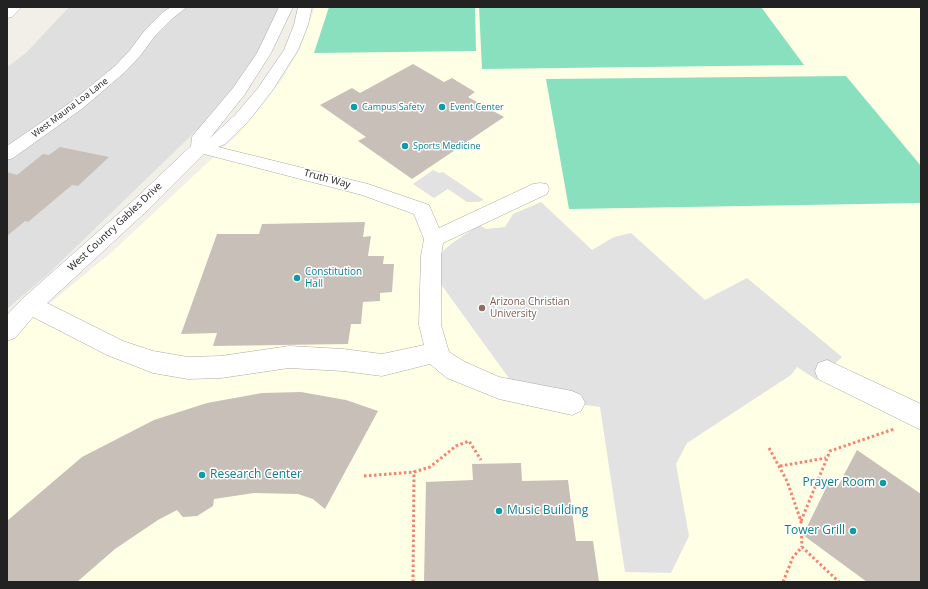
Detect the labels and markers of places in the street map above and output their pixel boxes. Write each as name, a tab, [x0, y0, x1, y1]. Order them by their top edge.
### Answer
marker: Campus Safety	[349, 102, 359, 112]
place label: Campus Safety	[362, 102, 424, 112]
marker: Event Center	[437, 102, 447, 112]
place label: Event Center	[450, 102, 504, 112]
marker: Sports Medicine	[400, 141, 410, 151]
place label: Sports Medicine	[413, 141, 480, 151]
place label: Constitution Hall	[305, 266, 362, 290]
marker: Constitution Hall	[292, 273, 302, 283]
place label: Arizona Christian University	[490, 296, 570, 320]
marker: Arizona Christian University	[477, 303, 487, 313]
place label: Research Center	[210, 468, 302, 482]
marker: Research Center	[197, 470, 207, 480]
place label: Prayer Room	[802, 476, 875, 490]
marker: Prayer Room	[878, 478, 888, 488]
place label: Music Building	[507, 504, 588, 518]
marker: Music Building	[494, 506, 504, 516]
place label: Tower Grill	[784, 524, 845, 538]
marker: Tower Grill	[848, 526, 858, 536]

